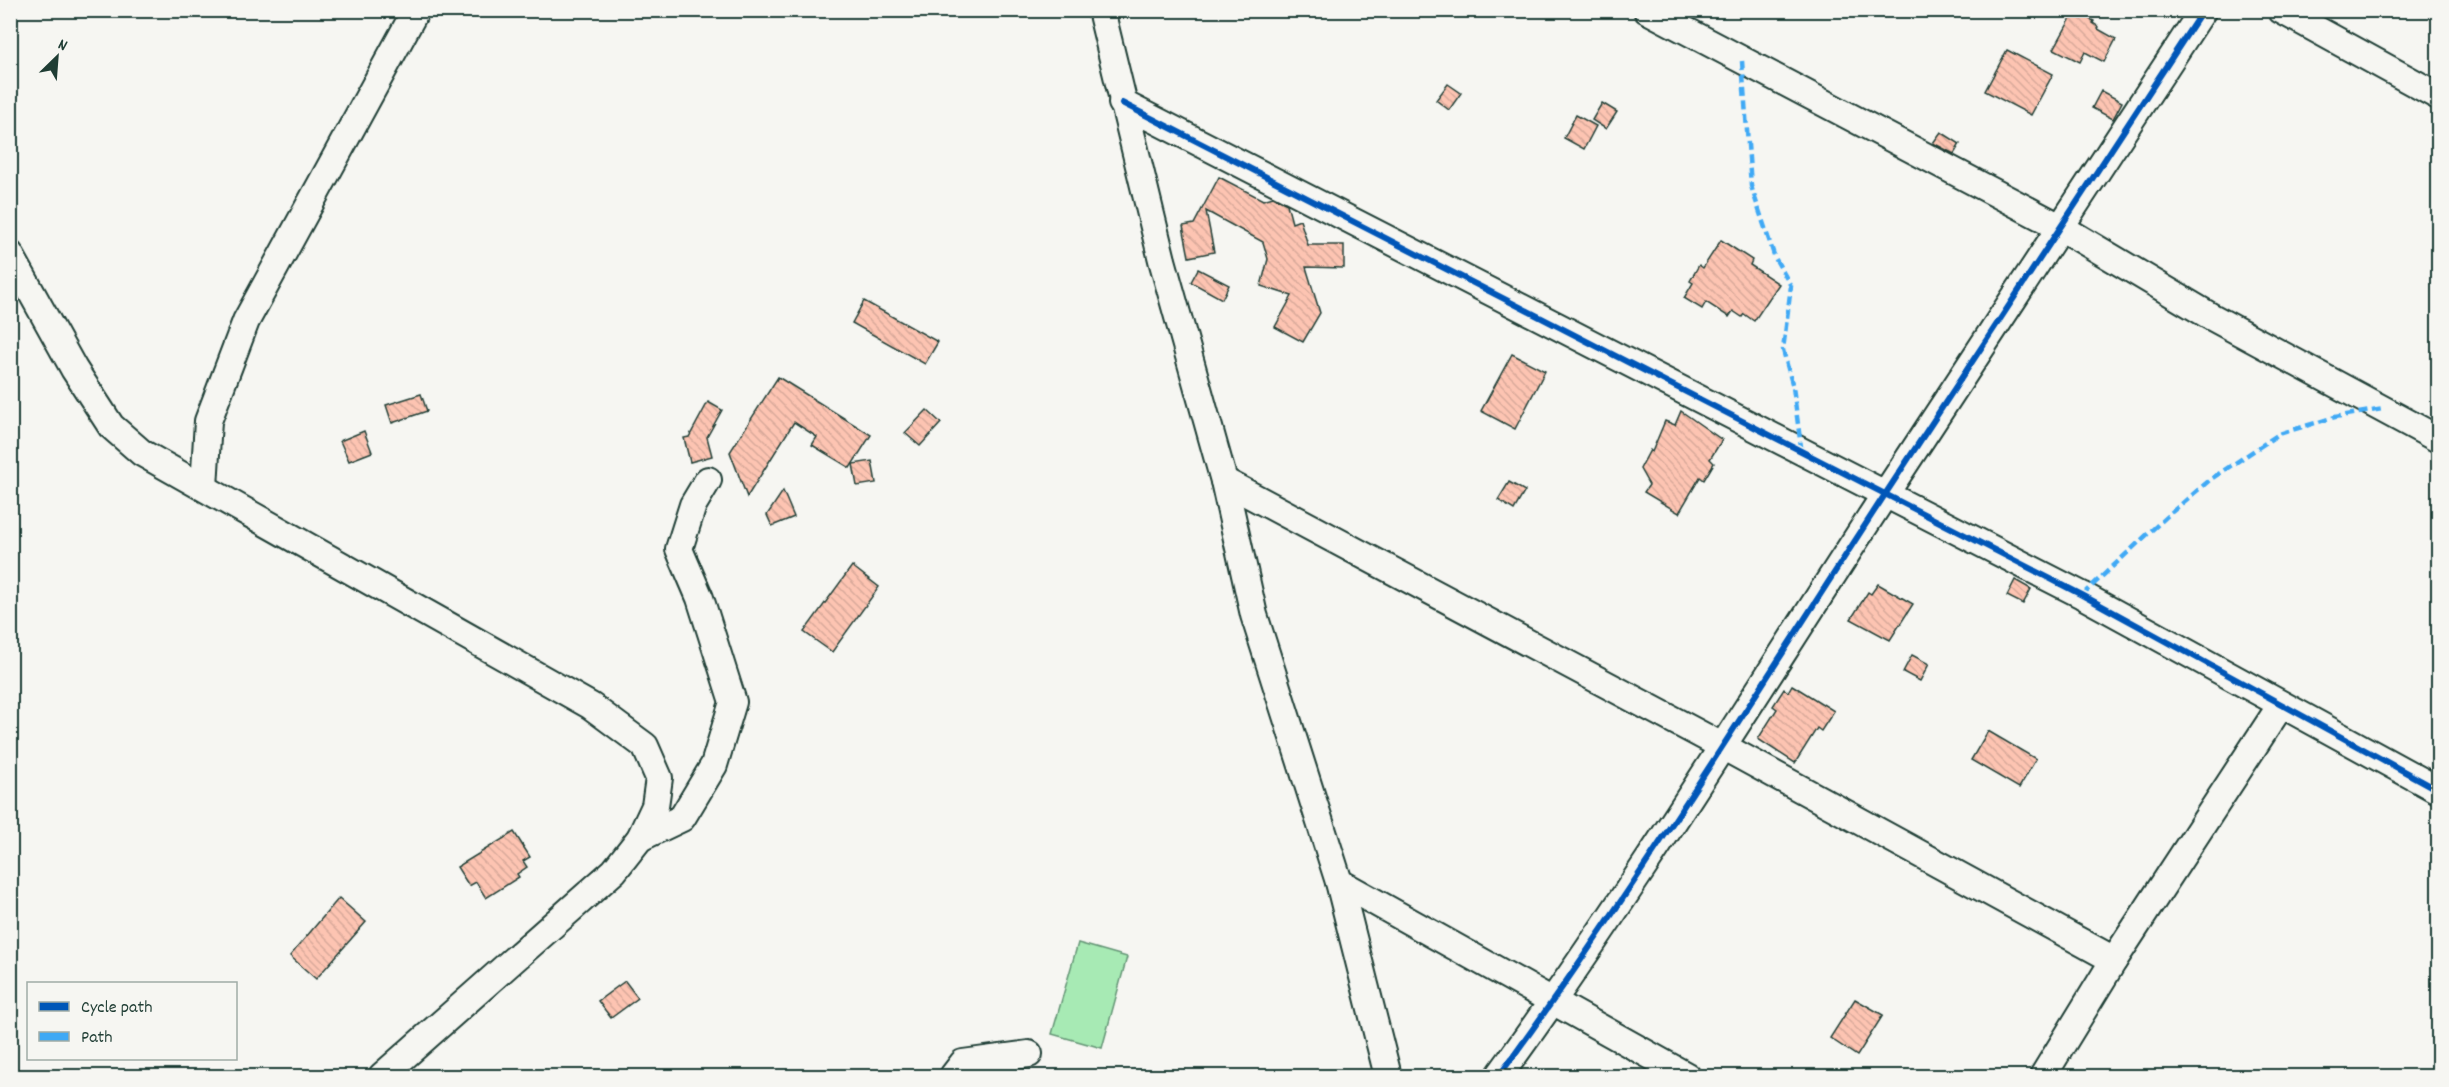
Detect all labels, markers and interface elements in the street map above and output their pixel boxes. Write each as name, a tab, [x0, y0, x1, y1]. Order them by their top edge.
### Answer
north arrow	[27, 27, 87, 87]
text: N	[54, 34, 71, 58]
legend	[27, 982, 237, 1060]
text: Cycle path	[81, 996, 152, 1021]
text: Path	[81, 1026, 113, 1051]

